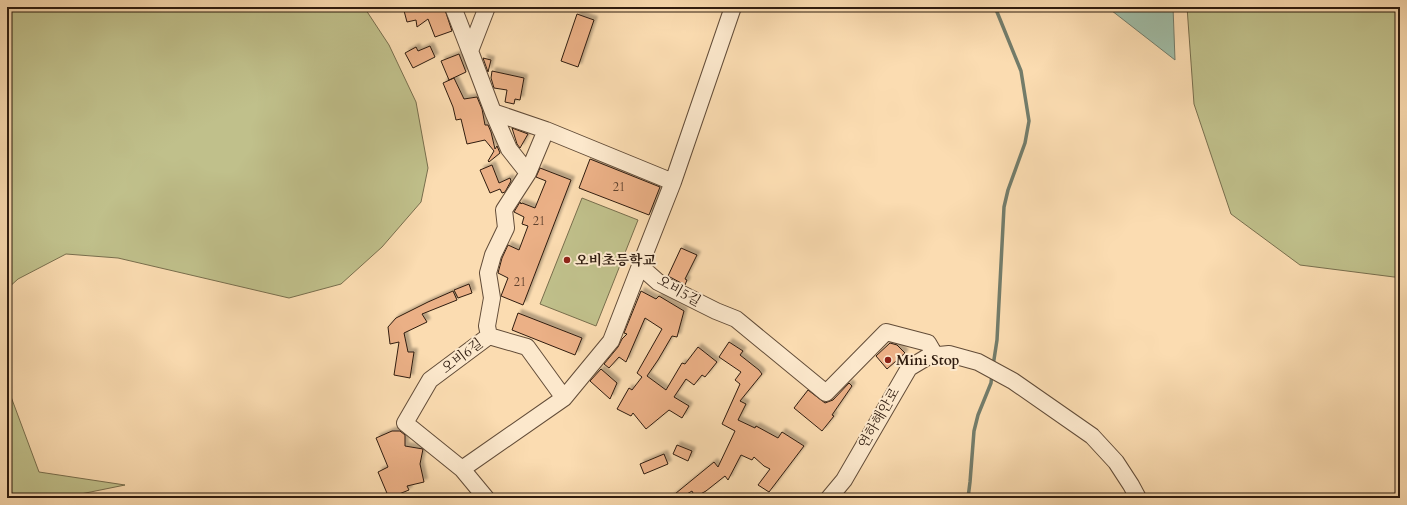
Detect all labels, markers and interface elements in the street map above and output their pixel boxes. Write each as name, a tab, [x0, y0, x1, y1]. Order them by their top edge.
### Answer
house number: 21	[613, 179, 625, 195]
house number: 21	[533, 213, 545, 229]
place label: 오비초등학교	[575, 251, 657, 270]
marker: 오비초등학교	[562, 255, 572, 265]
street label: 오비5길	[654, 271, 704, 311]
house number: 21	[514, 274, 526, 290]
street label: 오비6길	[437, 334, 487, 378]
place label: Mini Stop	[896, 351, 959, 370]
marker: Mini Stop	[883, 355, 893, 365]
street label: 연하해안로	[854, 384, 904, 452]

